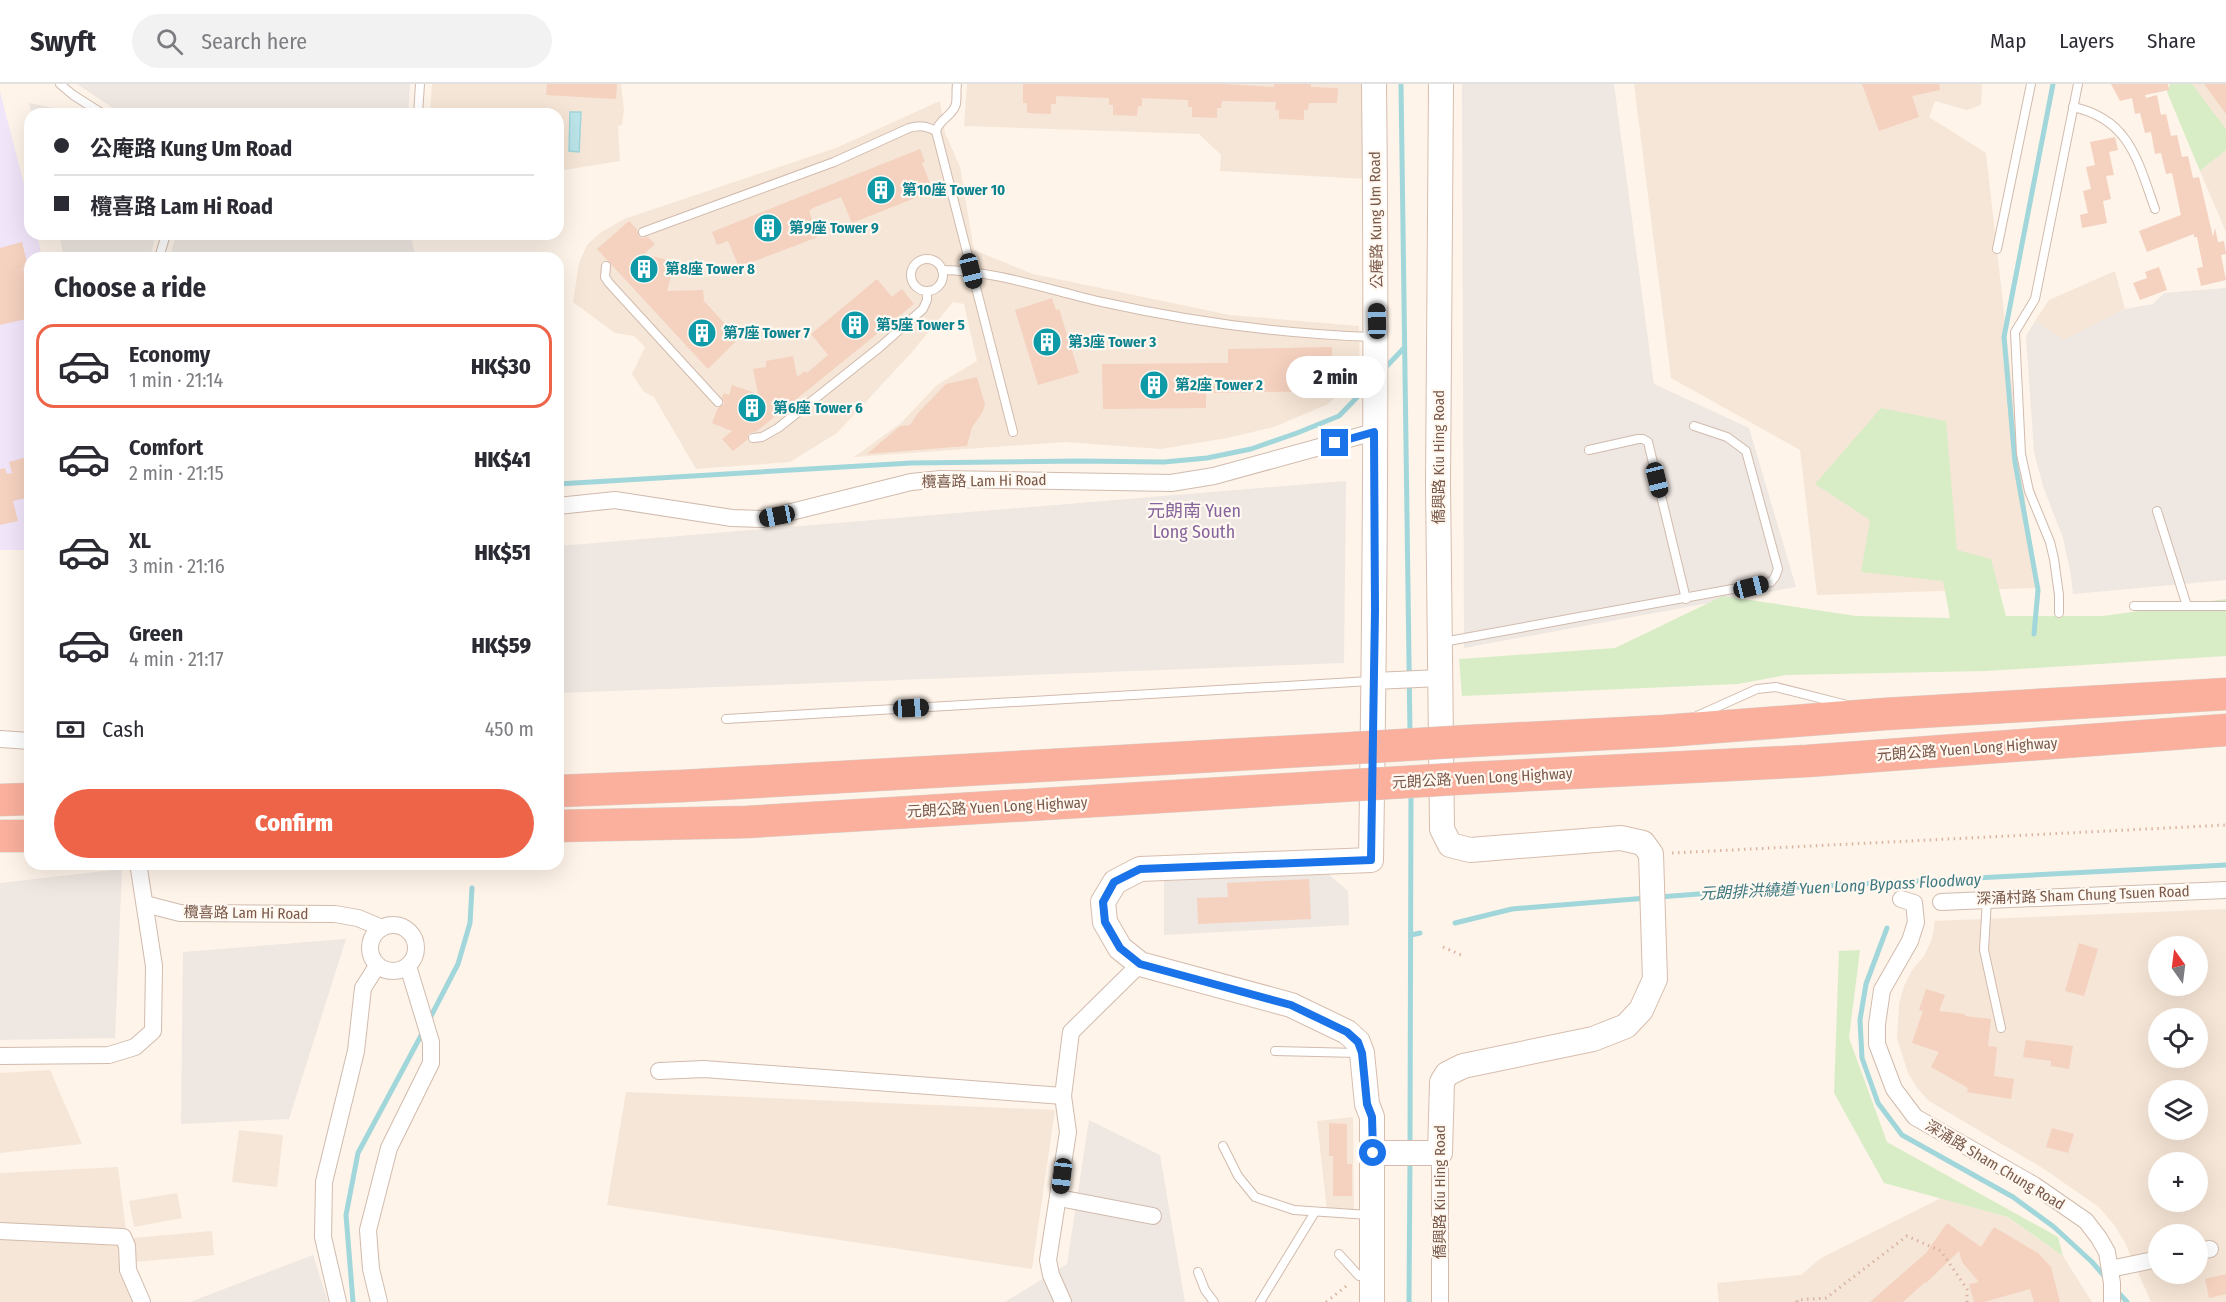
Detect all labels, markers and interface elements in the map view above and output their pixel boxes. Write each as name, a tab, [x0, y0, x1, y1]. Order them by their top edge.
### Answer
search box	[132, 14, 552, 68]
text: Swyft	[30, 25, 96, 58]
icon: search	[153, 25, 186, 58]
text: Search here	[201, 28, 307, 55]
text: Map	[1990, 28, 2026, 54]
text: Layers	[2059, 28, 2114, 54]
text: Share	[2147, 28, 2196, 54]
text: 公庵路 Kung Um Road	[90, 135, 292, 162]
street label: 公庵路 Kung Um Road	[1366, 151, 1386, 289]
building icon: 第10座 Tower 10	[865, 174, 897, 206]
place label: 第10座 Tower 10	[902, 181, 1005, 199]
text: 欖喜路 Lam Hi Road	[90, 193, 273, 220]
building icon: 第9座 Tower 9	[752, 212, 784, 244]
place label: 第9座 Tower 9	[789, 219, 879, 237]
car	[958, 251, 984, 291]
building icon: 第8座 Tower 8	[628, 253, 660, 285]
place label: 第8座 Tower 8	[665, 260, 755, 278]
text: Choose a ride	[54, 272, 206, 304]
car	[1368, 303, 1386, 339]
building icon: 第5座 Tower 5	[839, 309, 871, 341]
place label: 第5座 Tower 5	[876, 316, 965, 334]
building icon: 第7座 Tower 7	[686, 317, 718, 349]
place label: 第7座 Tower 7	[723, 324, 811, 342]
building icon: 第3座 Tower 3	[1031, 326, 1063, 358]
place label: 第3座 Tower 3	[1068, 333, 1156, 351]
icon: car	[57, 339, 111, 393]
text: Economy	[129, 341, 210, 368]
text: HK$30	[471, 353, 531, 380]
callout: 2 min	[1286, 356, 1384, 398]
text: 2 min	[1313, 365, 1358, 389]
text: 1 min · 21:14	[129, 368, 223, 392]
building icon: 第2座 Tower 2	[1138, 369, 1170, 401]
place label: 第2座 Tower 2	[1175, 376, 1263, 394]
street label: 僑興路 Kiu Hing Road	[1430, 390, 1448, 524]
building icon: 第6座 Tower 6	[736, 392, 768, 424]
place label: 第6座 Tower 6	[773, 399, 863, 417]
route end	[1321, 429, 1348, 456]
icon: car	[57, 432, 111, 486]
text: Comfort	[129, 434, 203, 461]
text: HK$41	[474, 446, 531, 473]
car	[1644, 460, 1670, 500]
text: 2 min · 21:15	[129, 461, 224, 485]
street label: 欖喜路 Lam Hi Road	[921, 471, 1047, 491]
district label: 元朗南 Yuen Long South	[1147, 500, 1241, 543]
car	[758, 504, 796, 528]
icon: car	[57, 525, 111, 579]
text: XL	[129, 527, 151, 554]
text: HK$51	[475, 539, 531, 566]
text: 3 min · 21:16	[129, 554, 225, 578]
car	[1731, 574, 1771, 600]
icon: car	[57, 618, 111, 672]
text: Green	[129, 620, 183, 647]
text: HK$59	[472, 632, 531, 659]
text: 4 min · 21:17	[129, 647, 223, 671]
car	[893, 698, 929, 718]
icon: cash	[54, 713, 87, 746]
text: Cash	[102, 716, 145, 743]
text: 450 m	[485, 717, 534, 741]
street label: 元朗公路 Yuen Long Highway	[1876, 734, 2058, 764]
street label: 元朗公路 Yuen Long Highway	[1391, 764, 1573, 792]
button: Confirm	[54, 789, 534, 858]
street label: 元朗公路 Yuen Long Highway	[906, 793, 1088, 821]
water label: 元朗排洪繞道 Yuen Long Bypass Floodway	[1699, 870, 1982, 903]
street label: 深涌村路 Sham Chung Tsuen Road	[1976, 882, 2190, 908]
street label: 欖喜路 Lam Hi Road	[183, 903, 309, 923]
north arrow	[2148, 936, 2208, 996]
map controls	[2148, 936, 2208, 1284]
button: locate	[2148, 1008, 2208, 1068]
button: layers	[2148, 1080, 2208, 1140]
street label: 深涌路 Sham Chung Road	[1922, 1116, 2068, 1214]
street label: 僑興路 Kiu Hing Road	[1431, 1125, 1449, 1259]
route start	[1359, 1139, 1386, 1166]
button: +	[2148, 1152, 2208, 1212]
car	[1051, 1157, 1073, 1195]
button: −	[2148, 1224, 2208, 1284]

